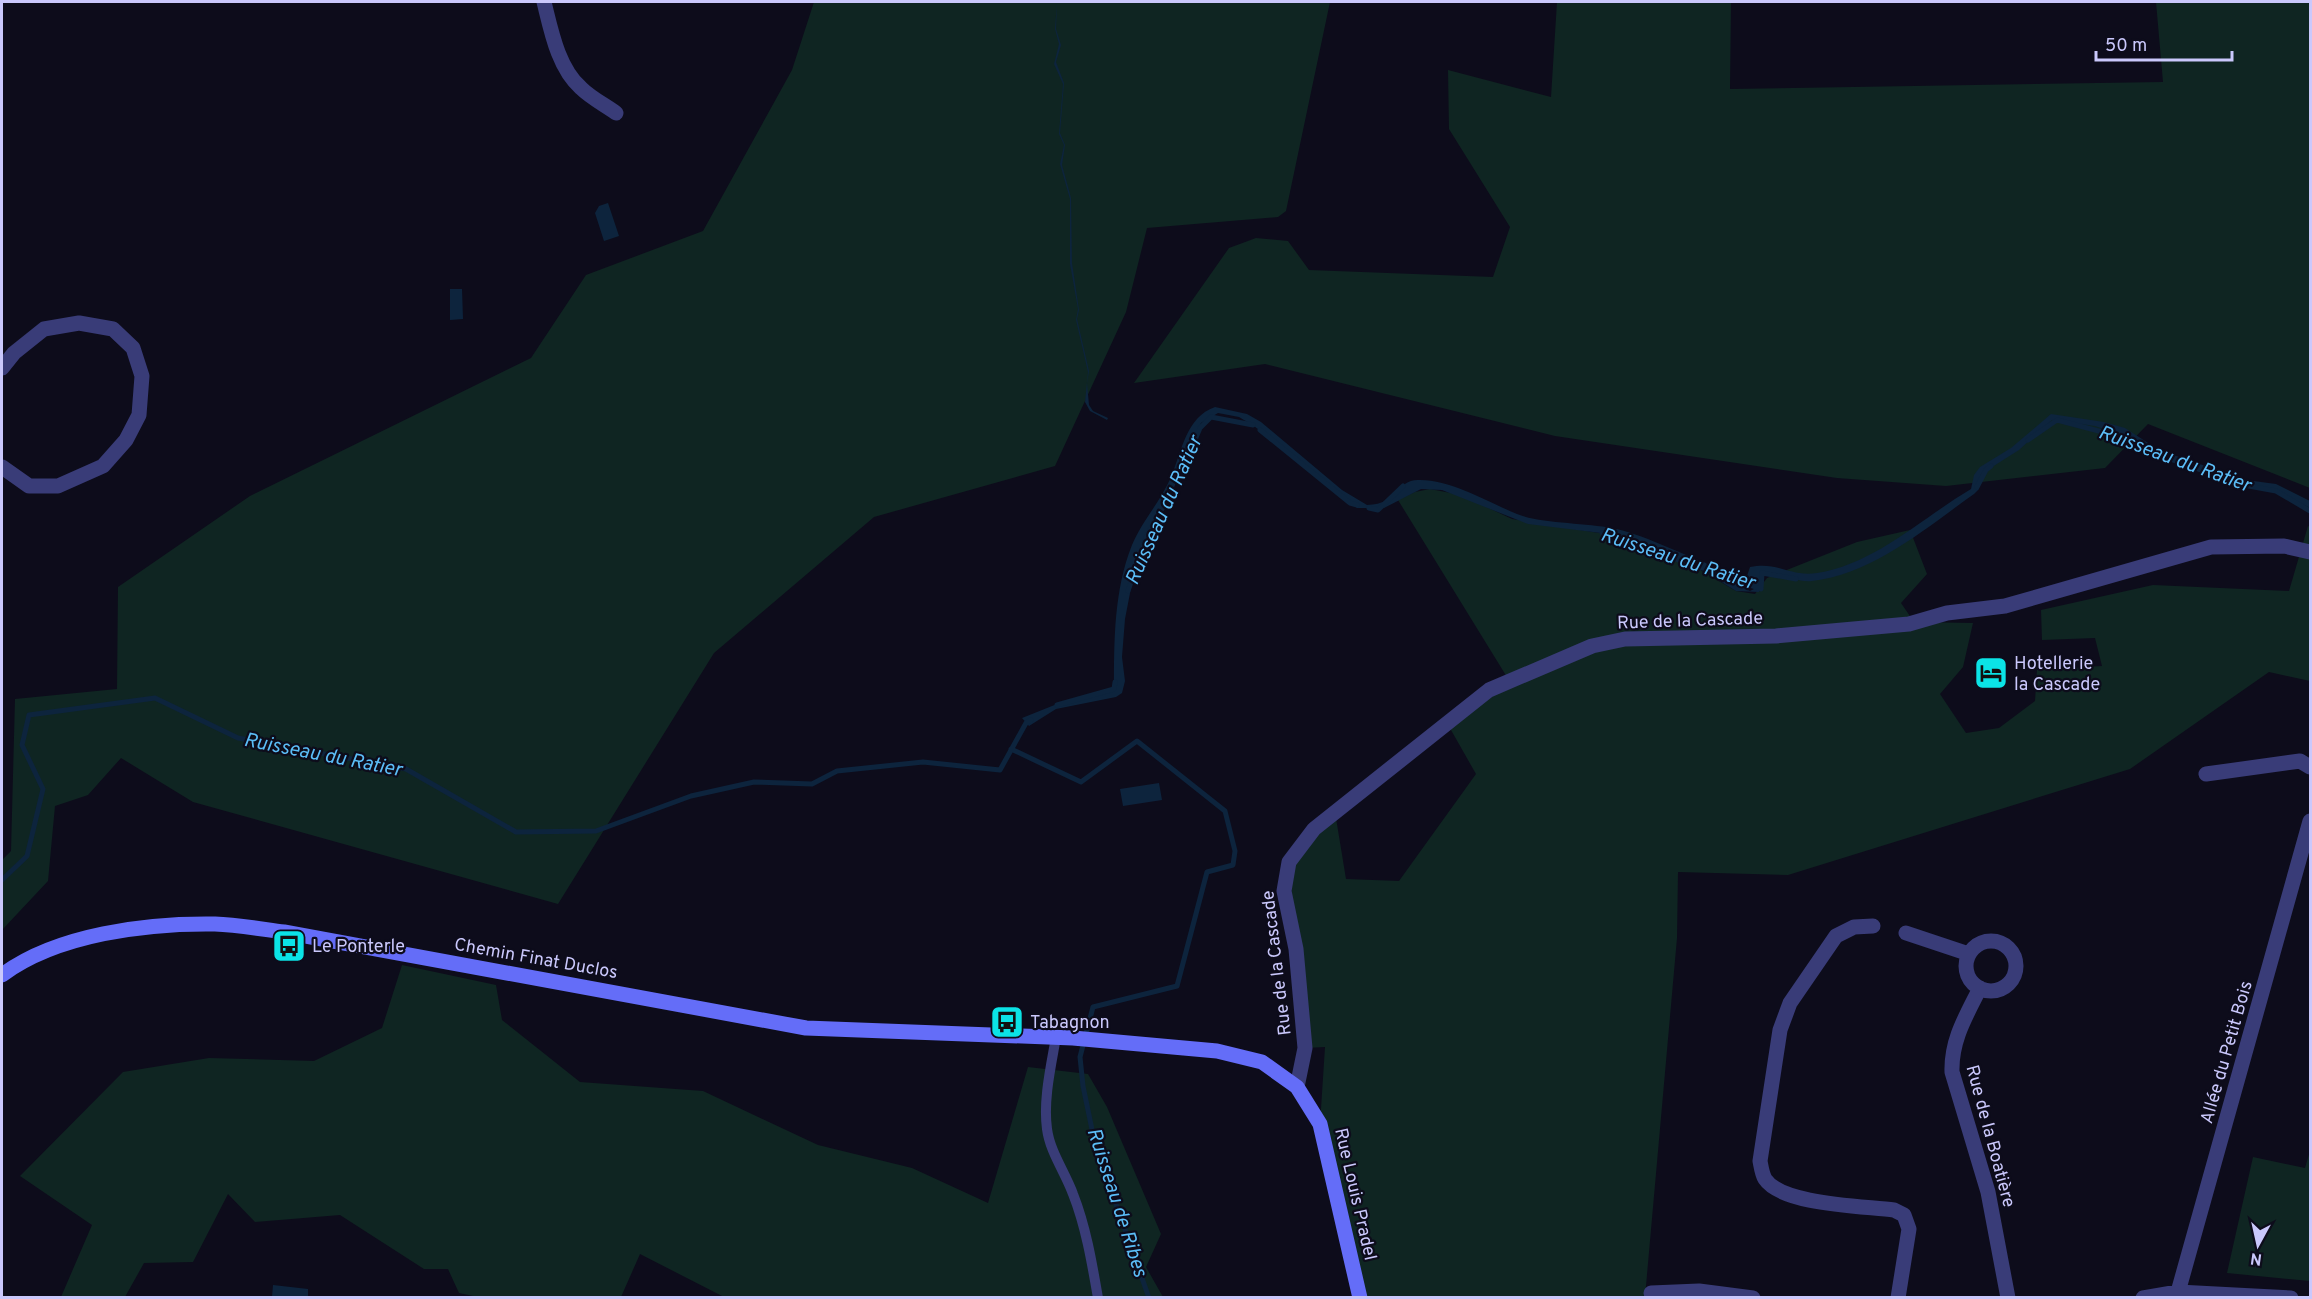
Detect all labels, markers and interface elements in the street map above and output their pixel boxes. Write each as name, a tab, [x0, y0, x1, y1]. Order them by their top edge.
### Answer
scale bar	[2096, 24, 2232, 62]
text: 50 m	[2105, 35, 2147, 58]
water label: Ruisseau du Ratier	[2094, 420, 2255, 500]
water label: Ruisseau du Ratier	[1120, 431, 1210, 589]
water label: Ruisseau du Ratier	[1597, 523, 1759, 597]
street label: Rue de la Cascade	[1617, 607, 1763, 636]
place label: Hotellerie la Cascade	[2014, 653, 2100, 697]
hotel icon: Hotellerie la Cascade	[1973, 655, 2009, 691]
water label: Ruisseau du Ratier	[241, 728, 405, 784]
street label: Rue de la Cascade	[1257, 889, 1298, 1037]
bus stop icon: Le Ponterle	[271, 928, 307, 964]
street label: Chemin Finat Duclos	[452, 934, 619, 985]
place label: Le Ponterle	[312, 936, 405, 959]
street label: Allée du Petit Bois	[2196, 978, 2259, 1127]
bus stop icon: Tabagnon	[989, 1004, 1025, 1040]
place label: Tabagnon	[1030, 1012, 1110, 1035]
street label: Rue de la Boatière	[1959, 1063, 2020, 1210]
water label: Ruisseau de Ribes	[1080, 1125, 1153, 1282]
street label: Rue Louis Pradel	[1328, 1126, 1381, 1263]
north arrow	[2228, 1215, 2288, 1275]
text: N	[2249, 1247, 2263, 1269]

